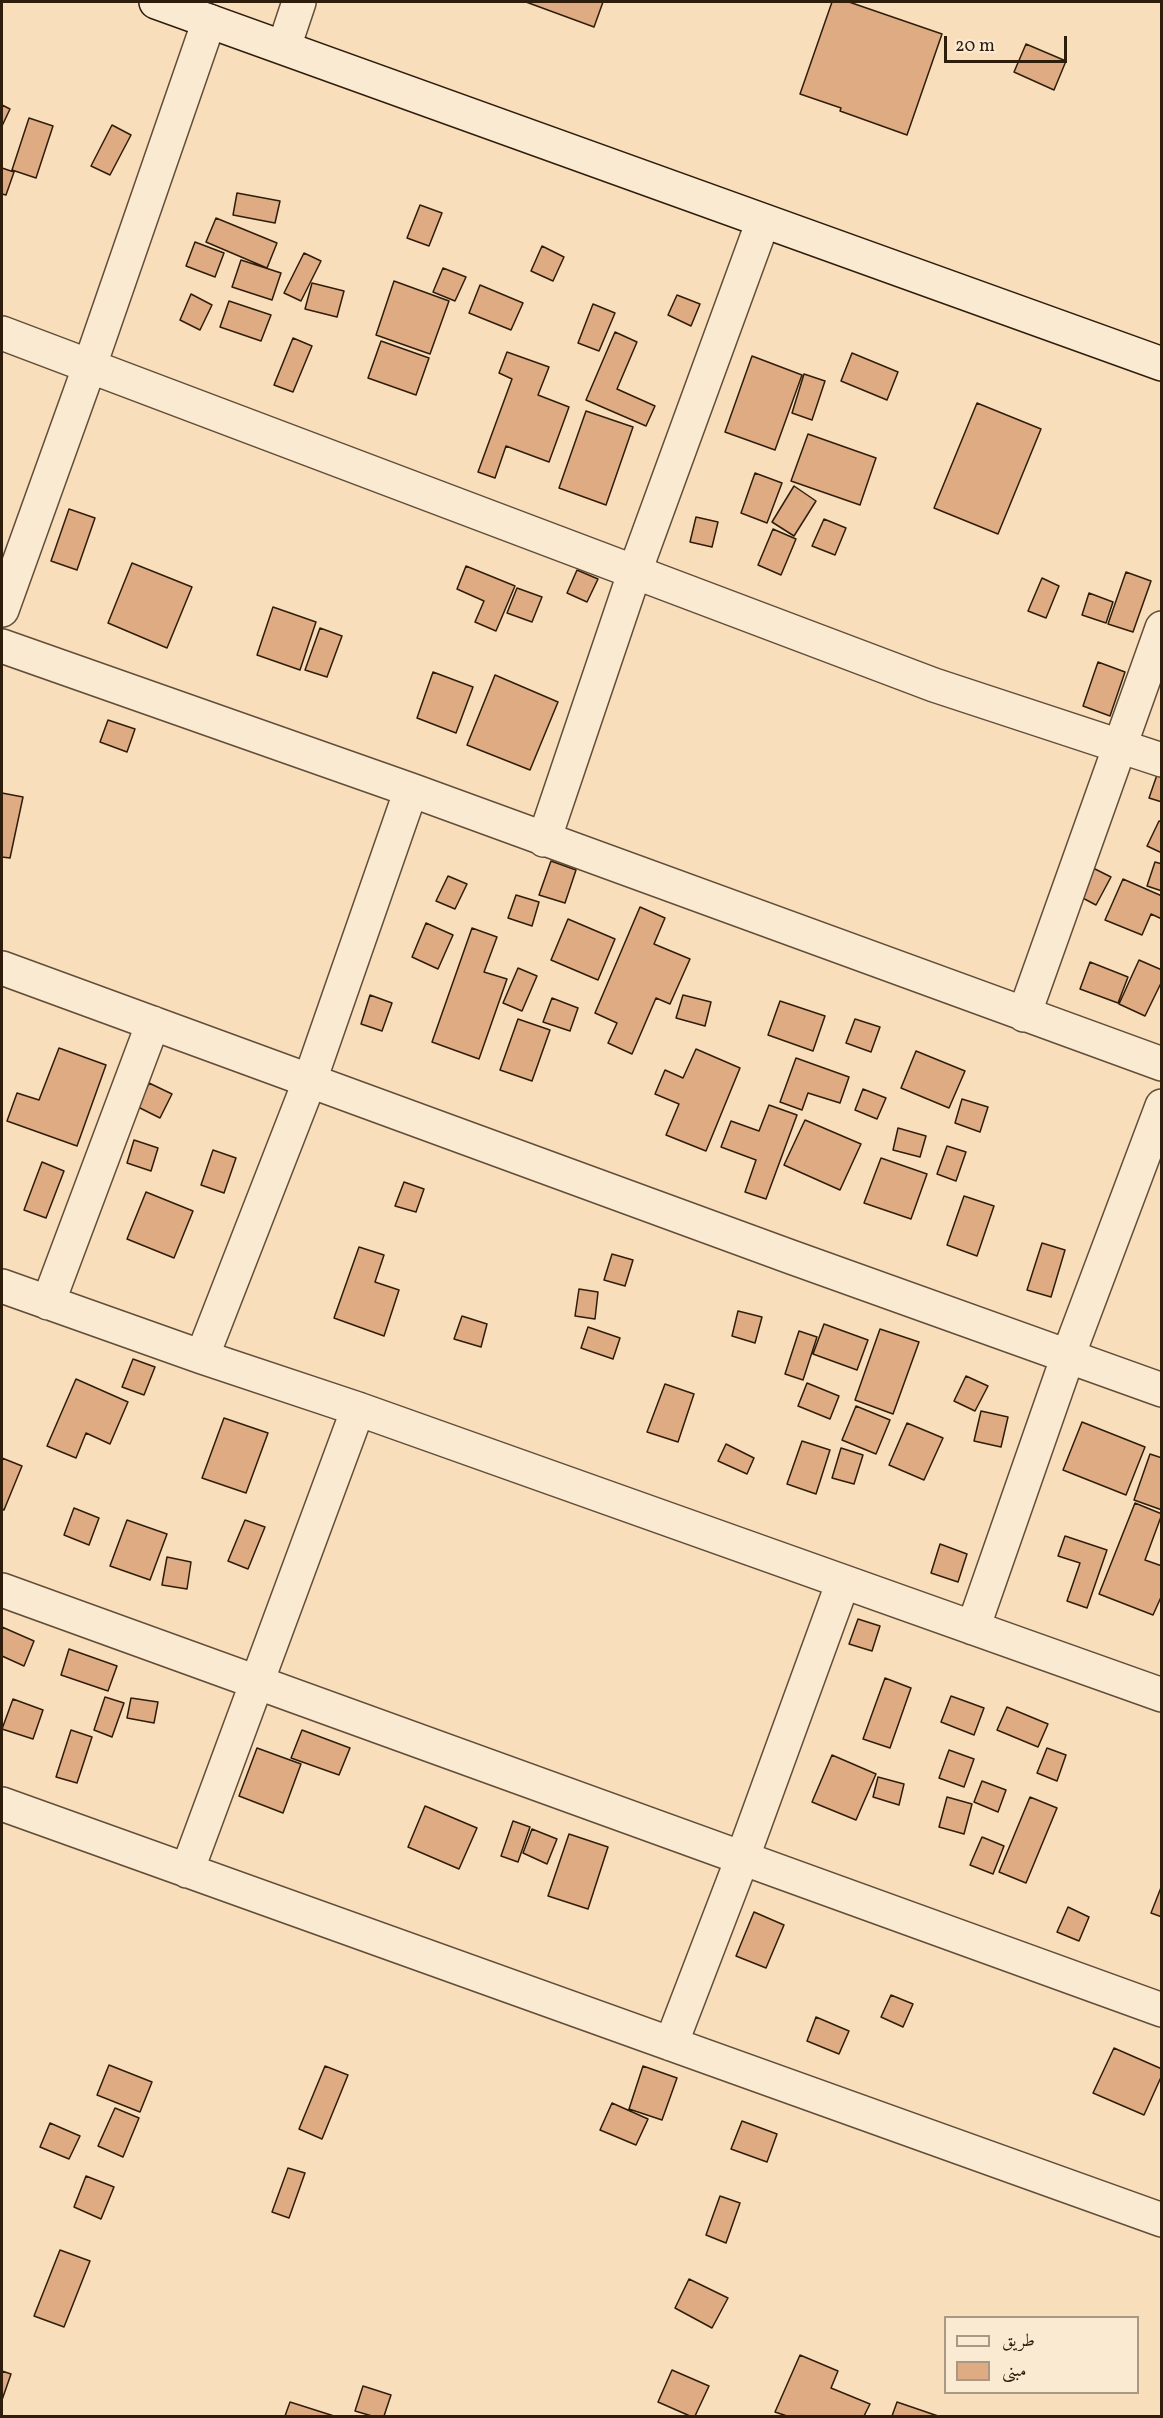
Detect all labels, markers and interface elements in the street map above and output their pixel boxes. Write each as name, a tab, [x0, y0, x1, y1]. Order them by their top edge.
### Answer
scale bar	[947, 24, 1070, 62]
text: 20 m	[955, 34, 995, 59]
legend	[944, 2316, 1139, 2394]
text: طريق	[1002, 2329, 1035, 2354]
text: مبنى	[1002, 2359, 1027, 2384]

